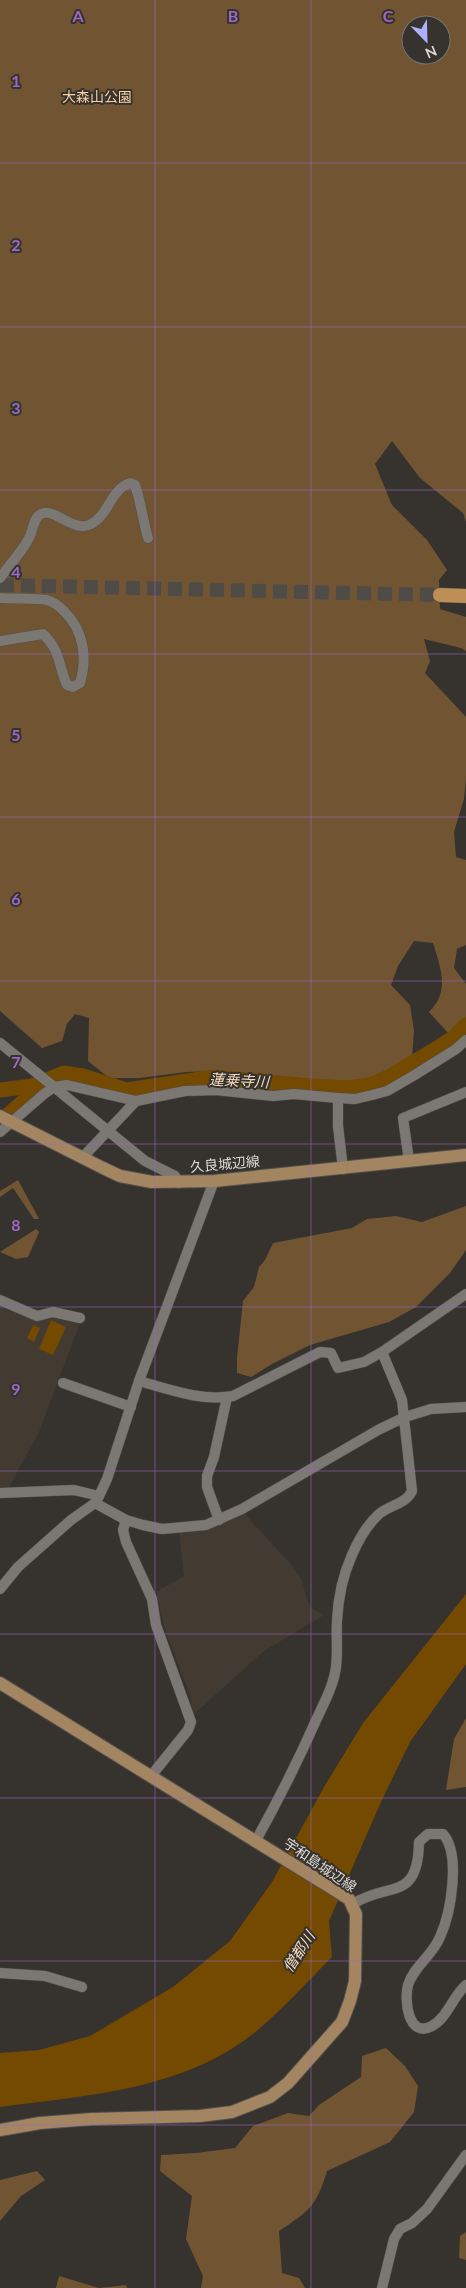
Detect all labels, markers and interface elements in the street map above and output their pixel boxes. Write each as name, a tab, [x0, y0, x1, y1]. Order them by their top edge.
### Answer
text: A	[71, 6, 84, 25]
text: B	[228, 6, 238, 25]
text: C	[383, 6, 394, 25]
north arrow	[401, 15, 451, 65]
text: N	[423, 42, 440, 62]
text: 1	[11, 71, 21, 90]
park label: 大森山公園	[62, 88, 132, 105]
text: 2	[11, 235, 21, 254]
text: 3	[11, 398, 21, 417]
text: 4	[11, 562, 21, 581]
text: 5	[11, 725, 21, 744]
text: 6	[11, 889, 21, 908]
text: 7	[11, 1052, 21, 1071]
water label: 蓮乗寺川	[209, 1069, 271, 1091]
street label: 久良城辺線	[189, 1152, 261, 1175]
text: 8	[11, 1215, 21, 1234]
text: 9	[11, 1379, 21, 1398]
street label: 宇和島城辺線	[281, 1834, 360, 1895]
water label: 僧都川	[278, 1926, 319, 1975]

